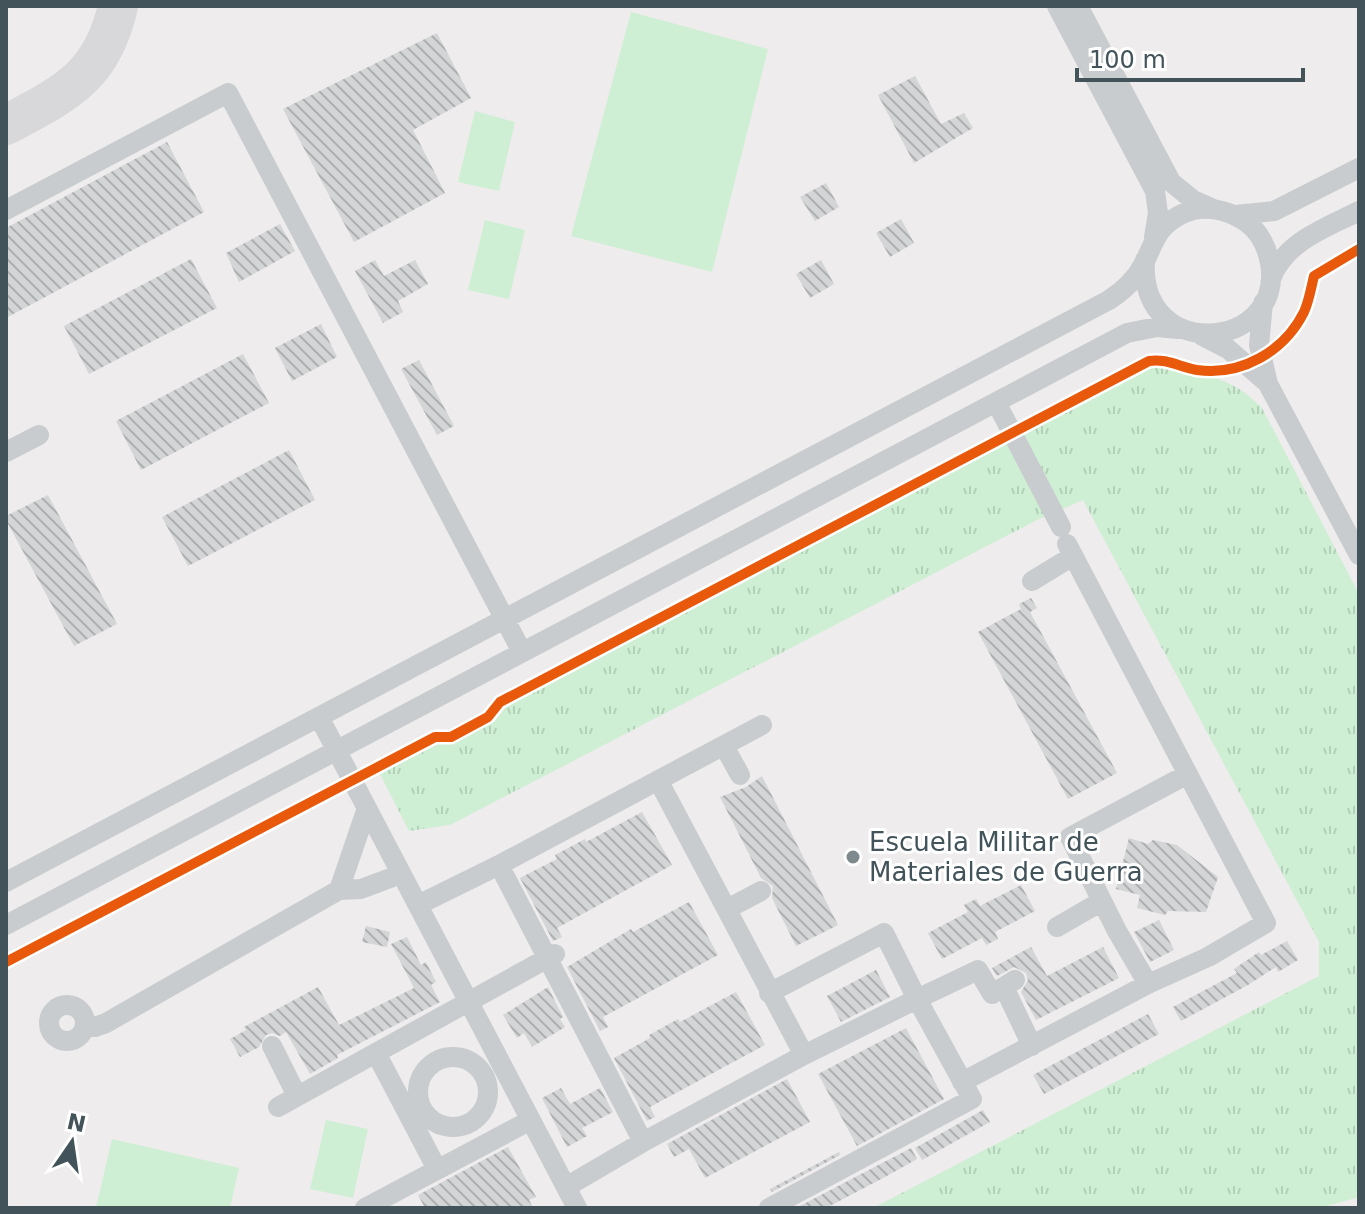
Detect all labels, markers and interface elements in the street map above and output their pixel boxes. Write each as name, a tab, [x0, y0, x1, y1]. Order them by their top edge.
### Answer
scale bar	[1077, 32, 1303, 82]
text: 100 m	[1089, 46, 1166, 74]
place label: Escuela Militar de Materiales de Guerra	[869, 827, 1143, 887]
marker: Escuela Militar de Materiales de Guerra	[844, 848, 862, 866]
north arrow	[32, 1102, 112, 1182]
text: N	[65, 1109, 88, 1137]

